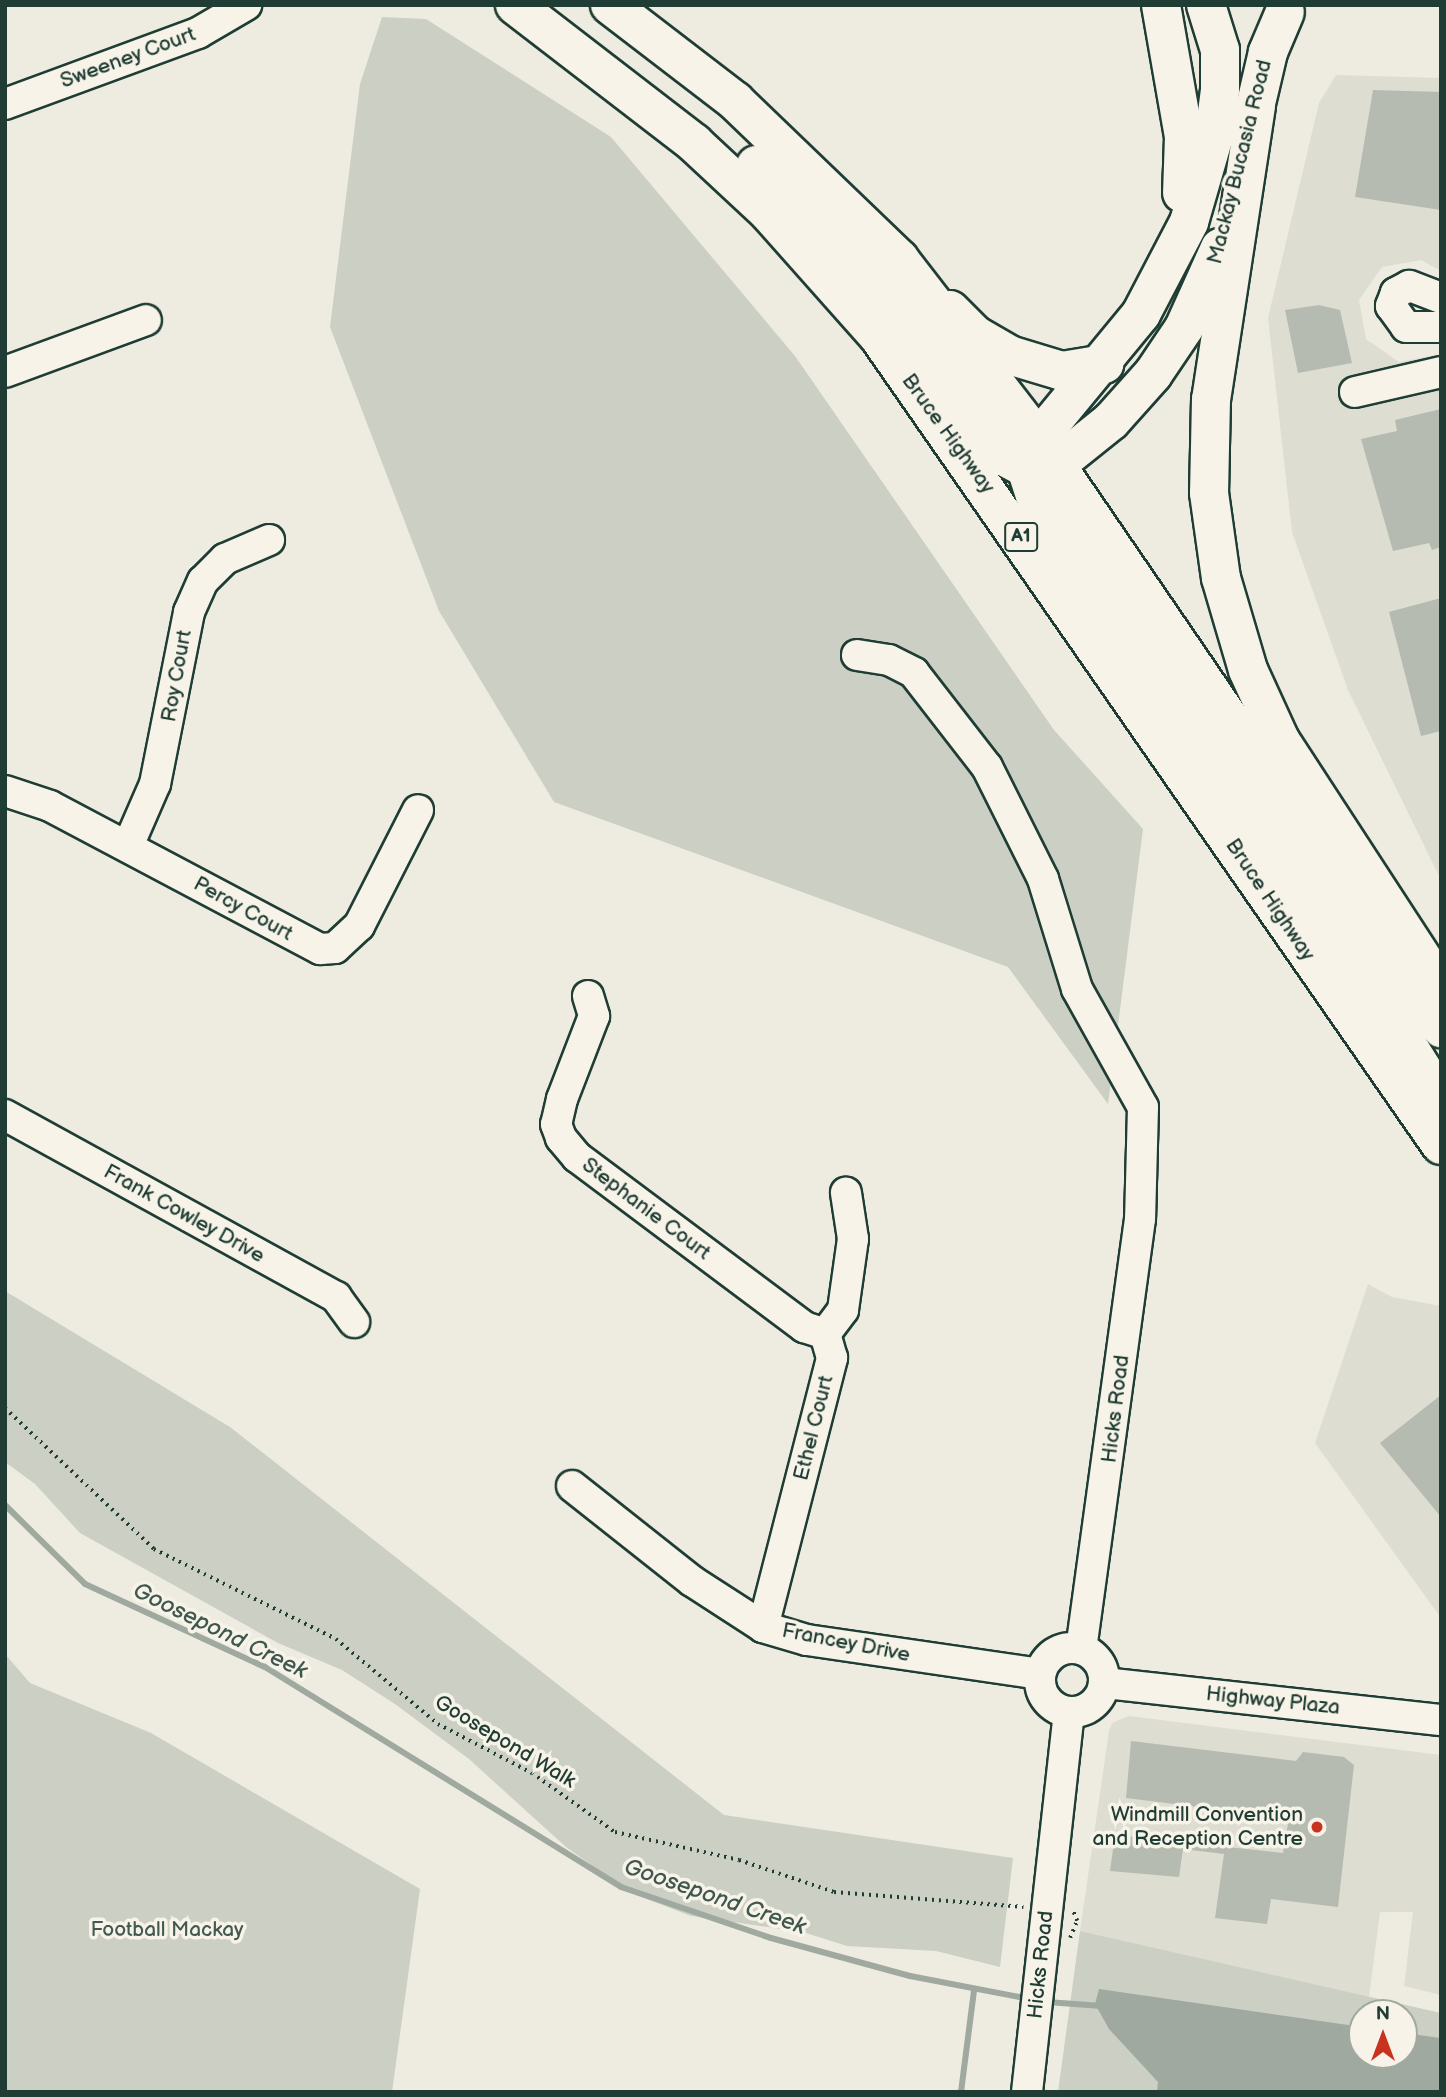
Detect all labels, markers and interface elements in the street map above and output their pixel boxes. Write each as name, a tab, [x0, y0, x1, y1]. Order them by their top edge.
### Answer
street label: Sweeney Court	[56, 22, 200, 94]
street label: Mackay Bucasia Road	[1202, 57, 1278, 267]
street label: Bruce Highway	[896, 369, 1000, 499]
road number: A1	[1004, 522, 1038, 552]
street label: Roy Court	[156, 627, 198, 725]
street label: Bruce Highway	[1220, 834, 1320, 966]
street label: Percy Court	[188, 871, 298, 947]
street label: Stephanie Court	[577, 1153, 715, 1265]
street label: Frank Cowley Drive	[99, 1159, 269, 1269]
street label: Hicks Road	[1097, 1354, 1135, 1464]
street label: Ethel Court	[789, 1373, 839, 1483]
water label: Goosepond Creek	[128, 1577, 312, 1685]
street label: Francey Drive	[779, 1618, 913, 1668]
street label: Highway Plaza	[1204, 1681, 1342, 1721]
street label: Goosepond Walk	[430, 1690, 580, 1794]
place label: Windmill Convention and Reception Centre	[1093, 1802, 1303, 1852]
marker: Windmill Convention and Reception Centre	[1309, 1819, 1325, 1835]
water label: Goosepond Creek	[621, 1853, 809, 1941]
street label: Hicks Road	[1023, 1910, 1059, 2020]
park label: Football Mackay	[90, 1917, 244, 1943]
north arrow	[1348, 1999, 1418, 2069]
text: N	[1376, 2003, 1390, 2026]

